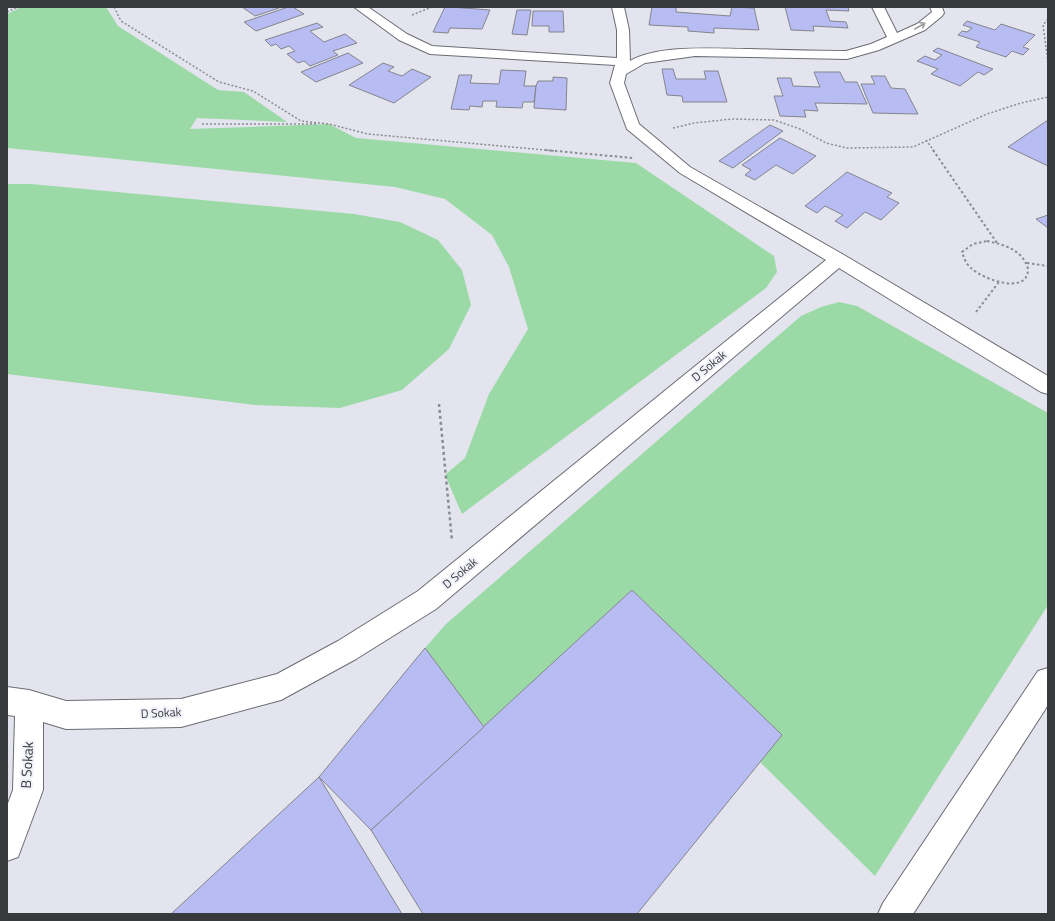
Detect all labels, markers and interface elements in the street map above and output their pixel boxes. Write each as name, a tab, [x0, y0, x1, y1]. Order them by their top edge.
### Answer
one-way arrow	[914, 21, 926, 29]
street label: D Sokak	[687, 345, 731, 386]
street label: D Sokak	[438, 552, 482, 593]
street label: D Sokak	[140, 702, 182, 723]
street label: B Sokak	[15, 741, 38, 789]

